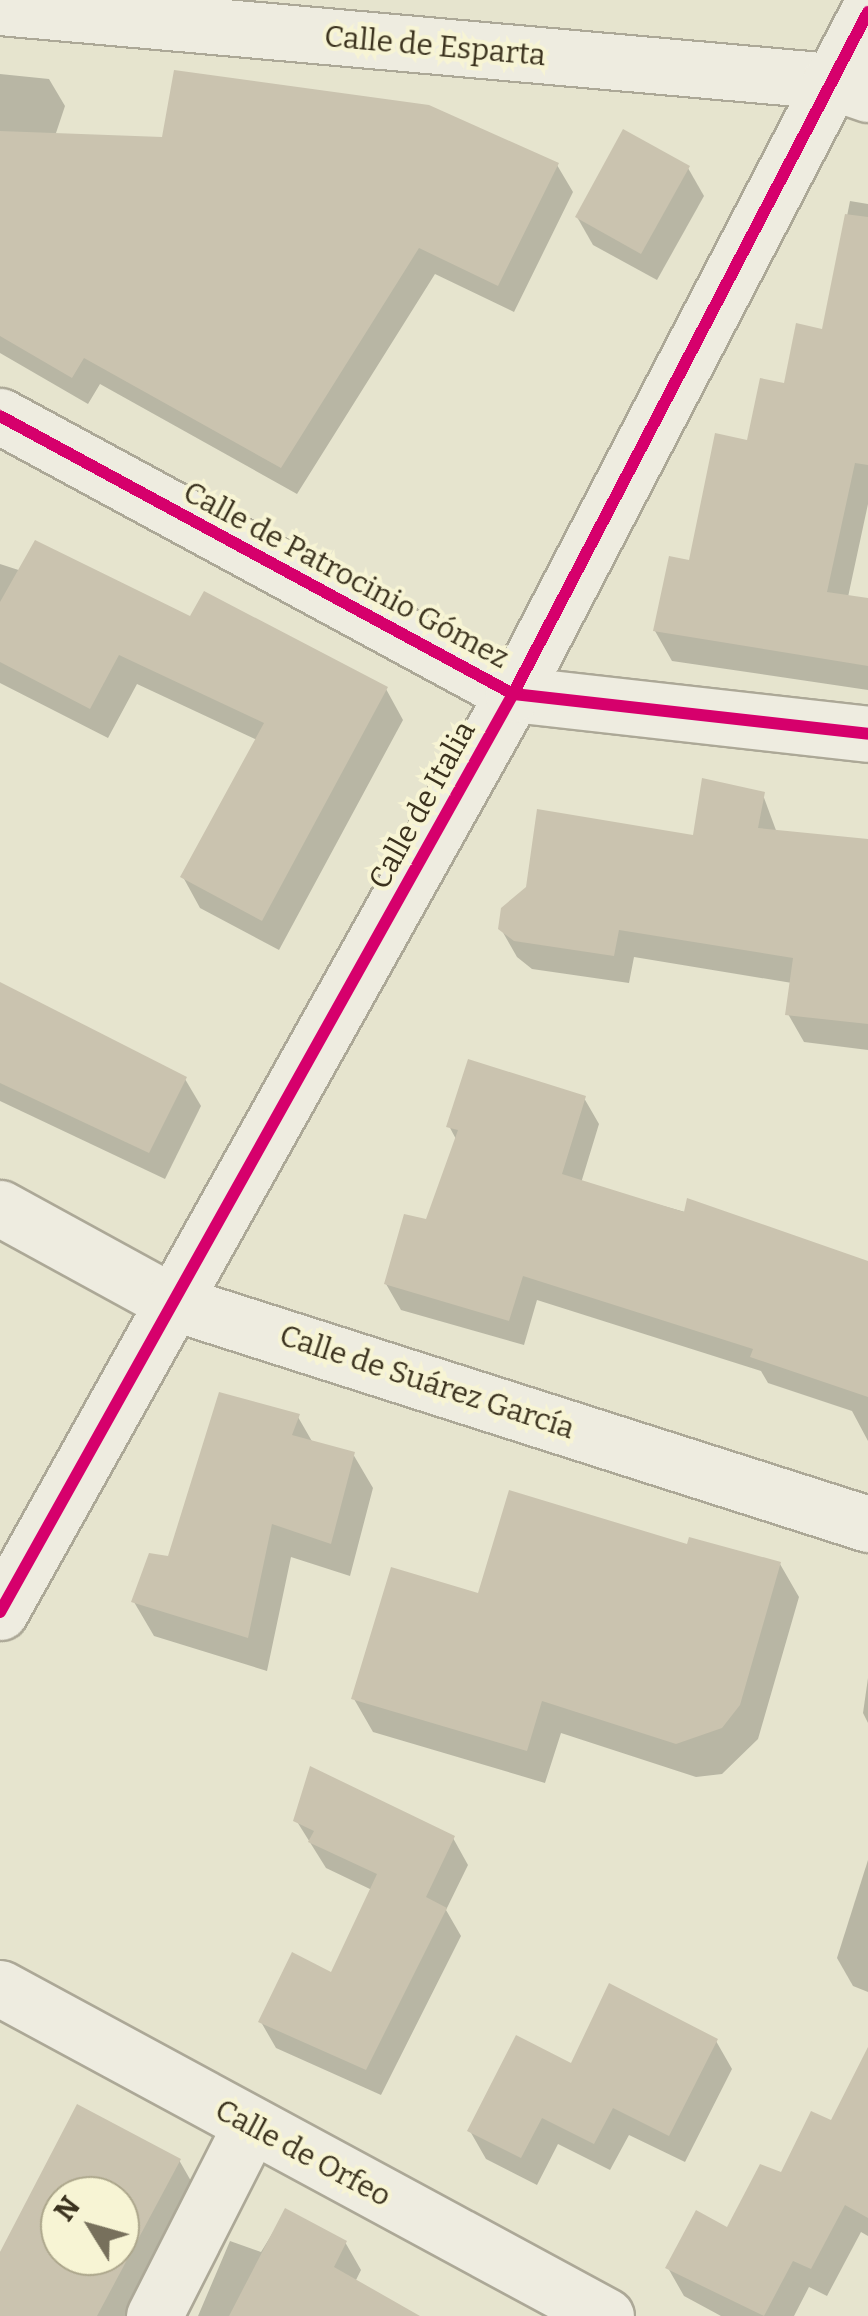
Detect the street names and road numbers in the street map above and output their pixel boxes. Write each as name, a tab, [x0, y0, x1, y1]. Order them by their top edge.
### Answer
street label: Calle de Esparta	[323, 18, 547, 74]
street label: Calle de Patrocinio Gómez	[177, 474, 515, 676]
street label: Calle de Italia	[361, 715, 483, 895]
street label: Calle de Suárez García	[275, 1317, 579, 1447]
street label: Calle de Orfeo	[209, 2092, 397, 2214]

